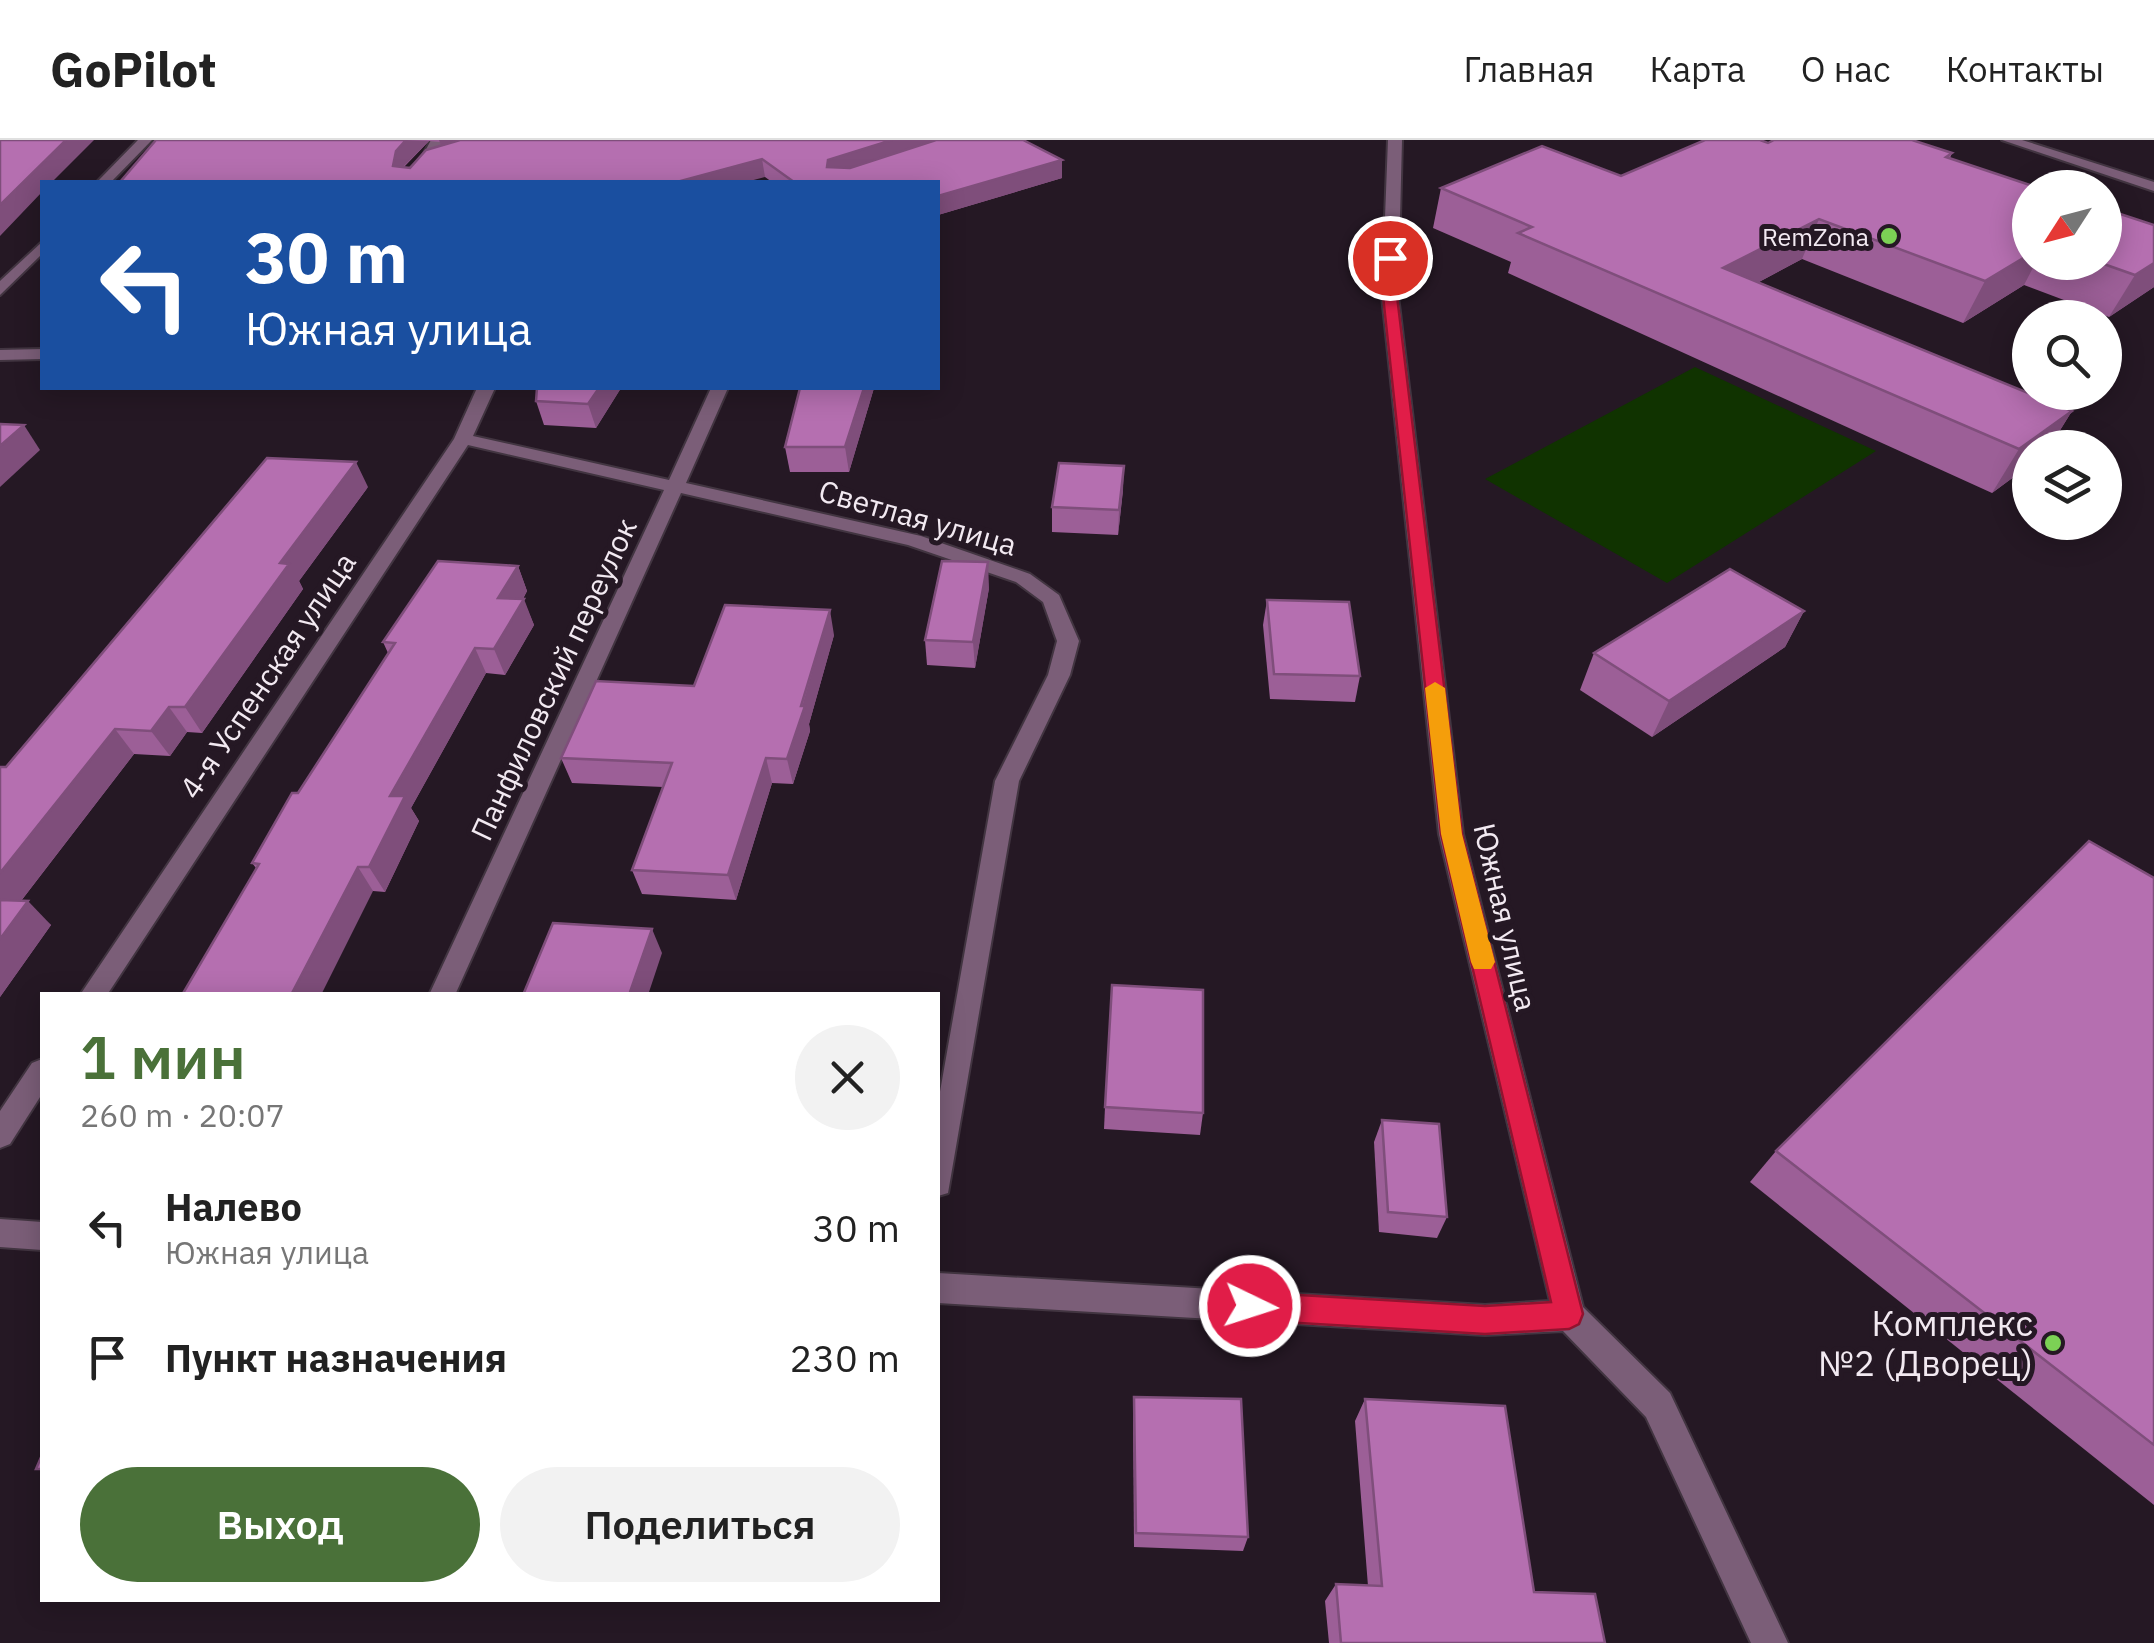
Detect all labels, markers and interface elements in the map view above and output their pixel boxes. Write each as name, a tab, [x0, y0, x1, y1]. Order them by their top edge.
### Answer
text: GoPilot	[50, 38, 217, 100]
text: Главная	[1464, 46, 1594, 92]
text: Карта	[1649, 46, 1746, 92]
text: О нас	[1801, 46, 1891, 92]
text: Контакты	[1946, 46, 2104, 92]
north arrow	[2012, 170, 2122, 280]
map controls	[2012, 170, 2122, 540]
text: 30 m	[245, 211, 408, 302]
pin	[1348, 216, 1433, 301]
icon: left	[80, 220, 210, 350]
place label: RemZona	[1762, 220, 1869, 253]
marker: RemZona	[1878, 225, 1900, 247]
icon: arrive	[1363, 231, 1418, 286]
text: Южная улица	[245, 299, 532, 357]
button: search	[2012, 300, 2122, 410]
button: layers	[2012, 430, 2122, 540]
street label: Светлая улица	[815, 470, 1021, 564]
street label: Панфиловский переулок	[461, 512, 645, 846]
street label: 4-я Успенская улица	[170, 544, 364, 806]
street label: Южная улица	[1465, 819, 1547, 1015]
text: 1 мин	[80, 1017, 246, 1096]
button: close	[795, 1025, 900, 1130]
text: 260 m · 20:07	[80, 1094, 285, 1136]
text: Налево	[165, 1182, 302, 1231]
icon: left	[80, 1200, 135, 1255]
text: 30 m	[812, 1203, 900, 1252]
text: Южная улица	[165, 1231, 369, 1273]
position arrow	[1198, 1254, 1302, 1358]
place label: Комплекс №2 (Дворец)	[1818, 1300, 2033, 1386]
icon: arrive	[80, 1330, 135, 1385]
marker: Комплекс №2 (Дворец)	[2042, 1332, 2064, 1354]
text: Пункт назначения	[165, 1333, 507, 1382]
text: 230 m	[789, 1333, 900, 1382]
button: Выход	[80, 1467, 480, 1582]
button: Поделиться	[500, 1467, 900, 1582]

